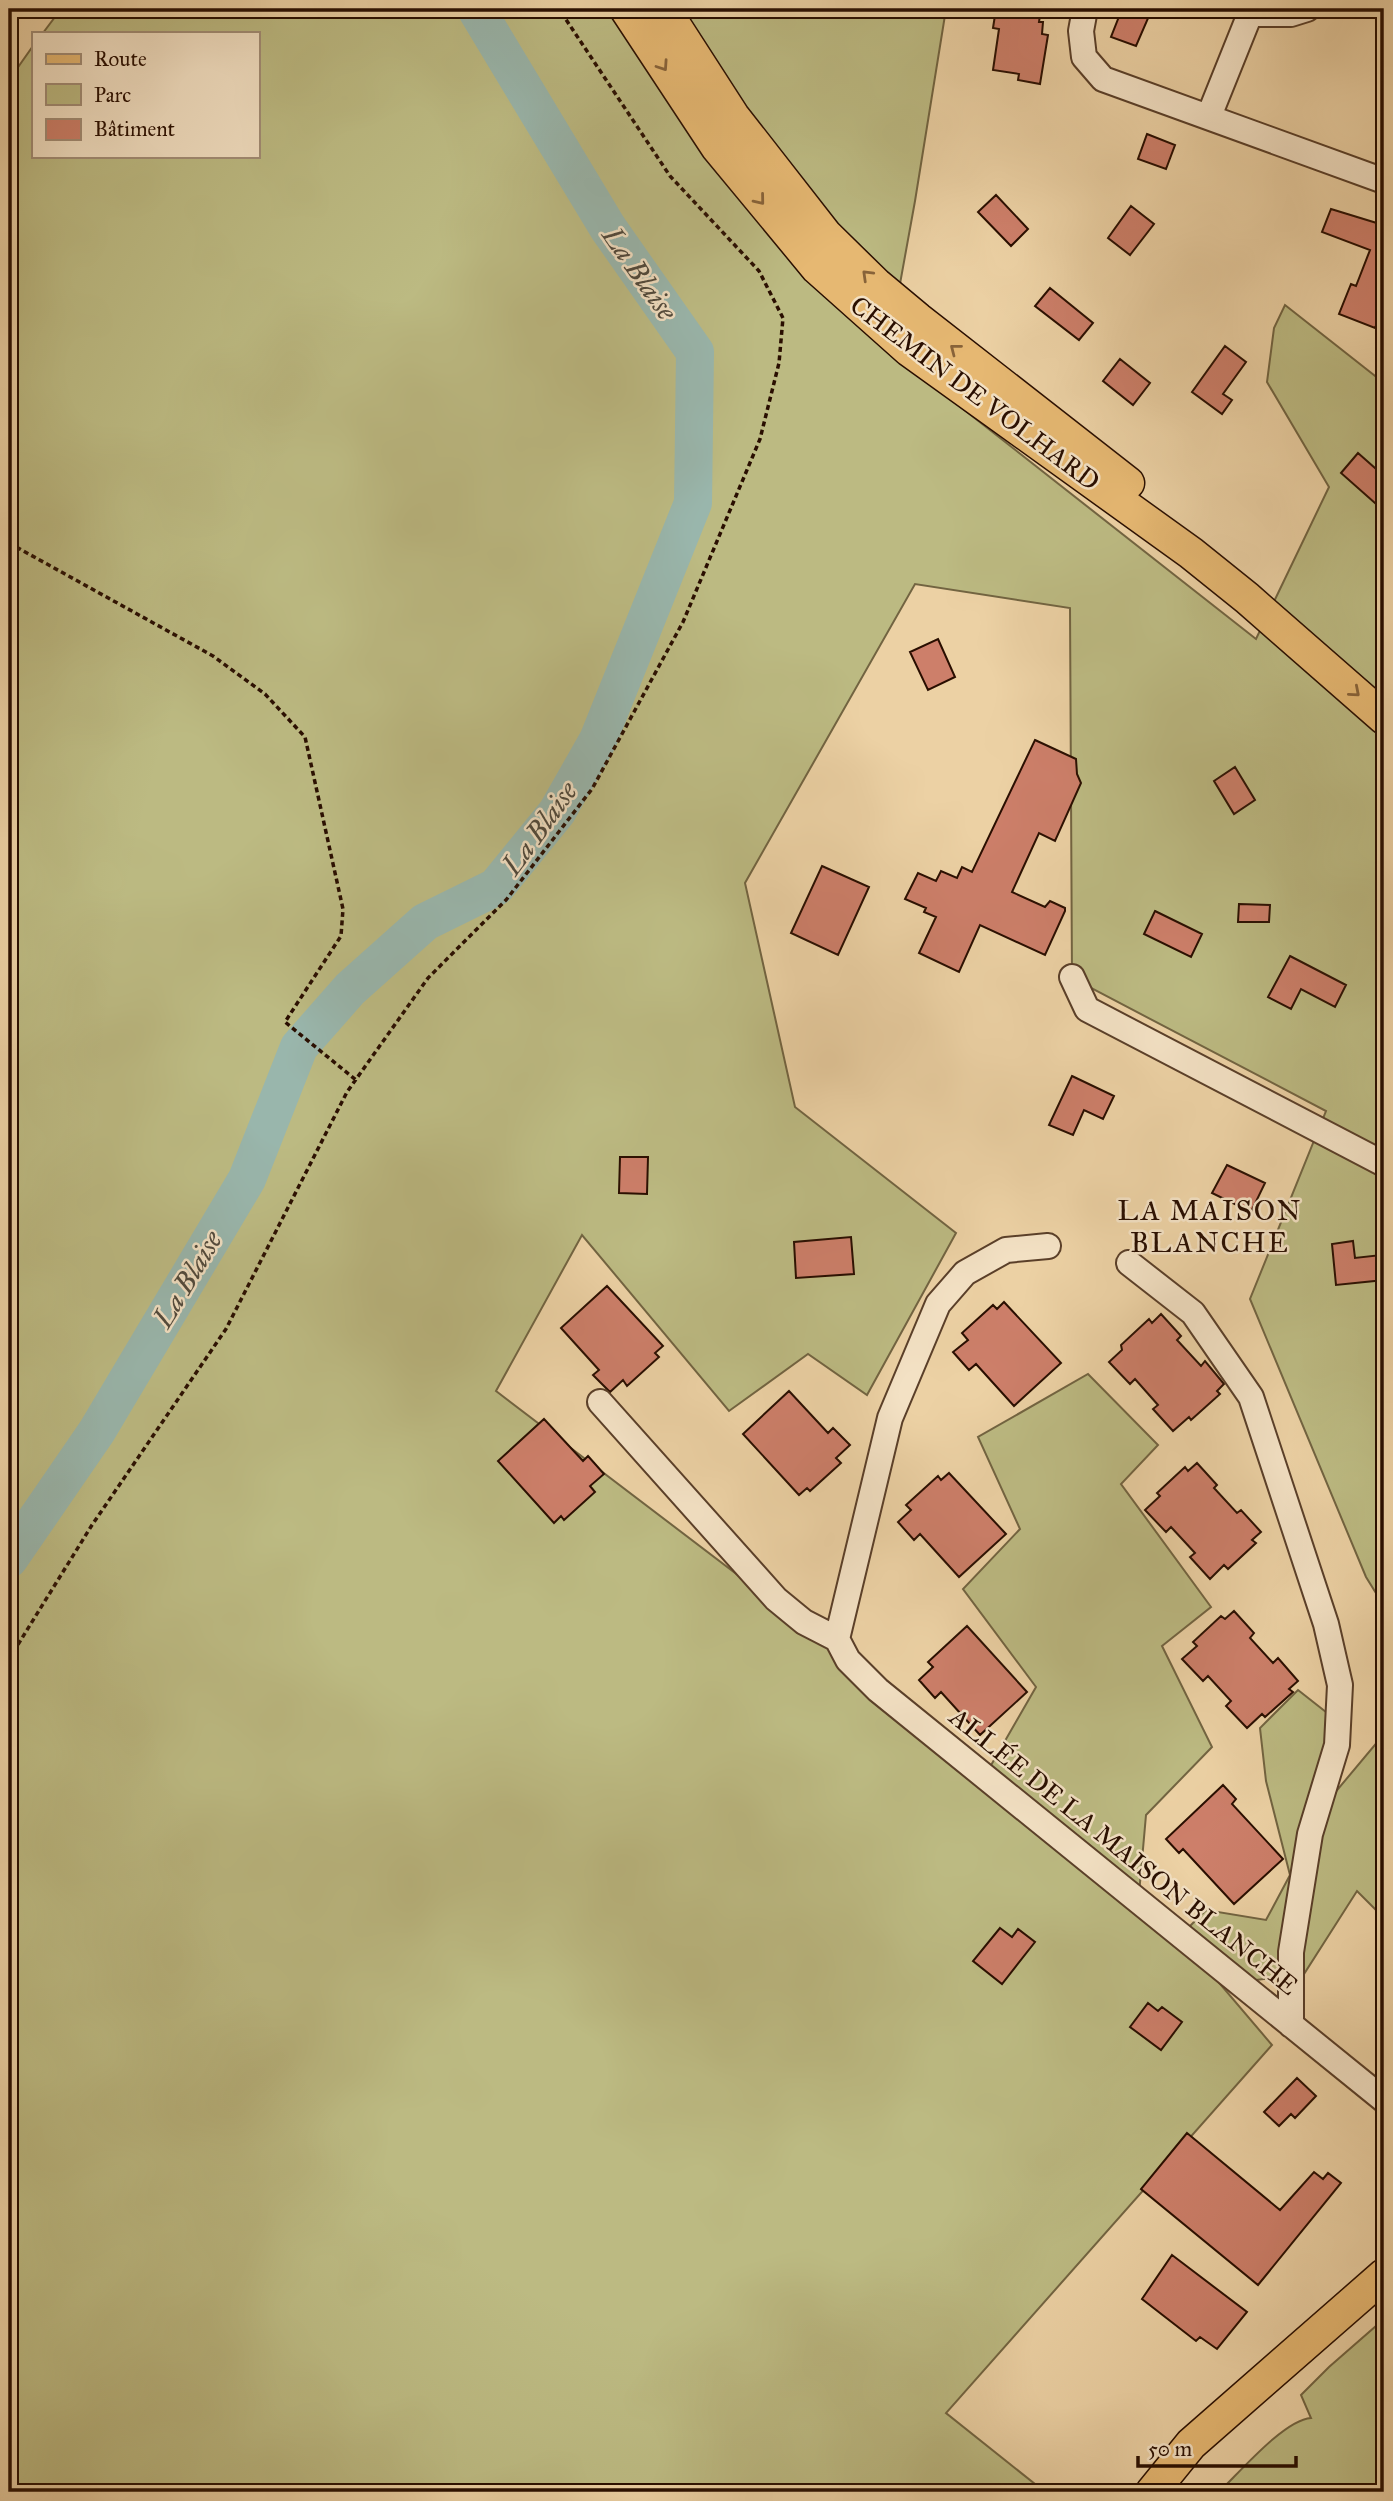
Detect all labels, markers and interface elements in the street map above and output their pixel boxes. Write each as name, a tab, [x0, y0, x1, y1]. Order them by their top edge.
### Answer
legend	[32, 32, 259, 158]
text: Route	[94, 46, 147, 72]
one-way arrow	[655, 58, 667, 71]
text: Parc	[94, 82, 131, 108]
text: Bâtiment	[94, 116, 176, 142]
one-way arrow	[752, 192, 764, 205]
water label: La Blaise	[594, 218, 685, 327]
one-way arrow	[862, 270, 875, 283]
street label: CHEMIN DE VOLHARD	[844, 289, 1106, 497]
one-way arrow	[950, 344, 963, 357]
one-way arrow	[1346, 684, 1359, 697]
water label: La Blaise	[493, 774, 585, 883]
district label: LA MAISON BLANCHE	[1118, 1193, 1302, 1260]
water label: La Blaise	[144, 1224, 230, 1336]
street label: ALLÉE DE LA MAISON BLANCHE	[943, 1700, 1305, 2002]
scale bar	[1138, 2424, 1295, 2468]
text: 50 m	[1148, 2436, 1193, 2462]

